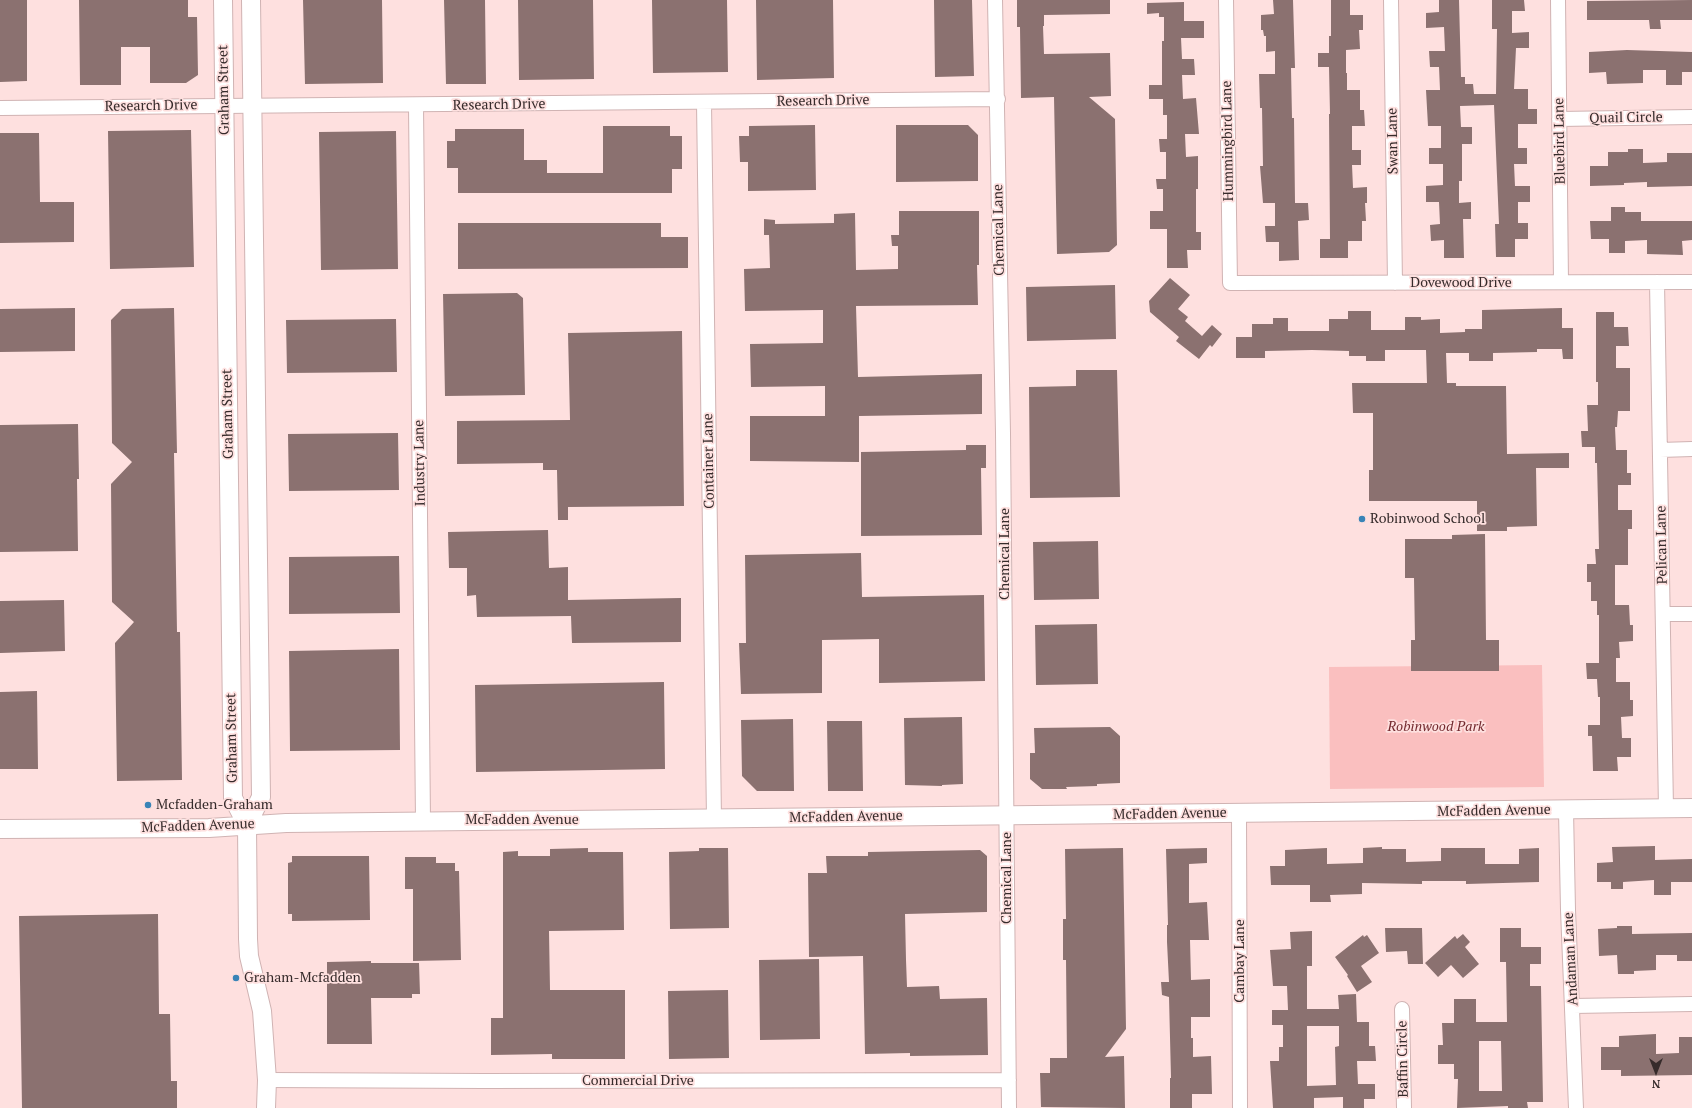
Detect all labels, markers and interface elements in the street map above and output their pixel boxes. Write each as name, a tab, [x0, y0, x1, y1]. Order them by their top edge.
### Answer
street label: Graham Street	[215, 45, 233, 135]
street label: Hummingbird Lane	[1219, 80, 1237, 202]
street label: Research Drive	[776, 92, 870, 110]
street label: Research Drive	[452, 96, 546, 114]
street label: Research Drive	[104, 97, 198, 115]
street label: Bluebird Lane	[1551, 98, 1569, 184]
street label: Swan Lane	[1384, 108, 1402, 174]
street label: Quail Circle	[1589, 109, 1663, 127]
street label: Chemical Lane	[990, 184, 1008, 276]
street label: Dovewood Drive	[1410, 275, 1512, 291]
street label: Graham Street	[219, 369, 237, 459]
street label: Container Lane	[700, 413, 718, 509]
street label: Industry Lane	[411, 420, 429, 506]
street label: Pelican Lane	[1653, 505, 1671, 585]
street label: Chemical Lane	[997, 508, 1013, 600]
place label: Robinwood School	[1370, 511, 1485, 527]
marker: Robinwood School	[1357, 514, 1367, 524]
street label: Graham Street	[223, 693, 241, 783]
park label: Robinwood Park	[1387, 719, 1485, 735]
place label: Mcfadden-Graham	[156, 797, 273, 813]
marker: Mcfadden-Graham	[143, 800, 153, 810]
street label: McFadden Avenue	[1437, 802, 1551, 820]
street label: McFadden Avenue	[1113, 805, 1227, 823]
street label: McFadden Avenue	[789, 808, 903, 826]
street label: McFadden Avenue	[465, 812, 579, 828]
street label: McFadden Avenue	[141, 816, 255, 836]
street label: Chemical Lane	[999, 832, 1015, 924]
street label: Andaman Lane	[1560, 912, 1582, 1006]
street label: Cambay Lane	[1232, 919, 1248, 1003]
place label: Graham-Mcfadden	[244, 970, 361, 986]
marker: Graham-Mcfadden	[231, 973, 241, 983]
street label: Baffin Circle	[1394, 1020, 1412, 1098]
north arrow	[1636, 1052, 1676, 1092]
street label: Commercial Drive	[582, 1073, 694, 1089]
text: N	[1652, 1077, 1660, 1091]

